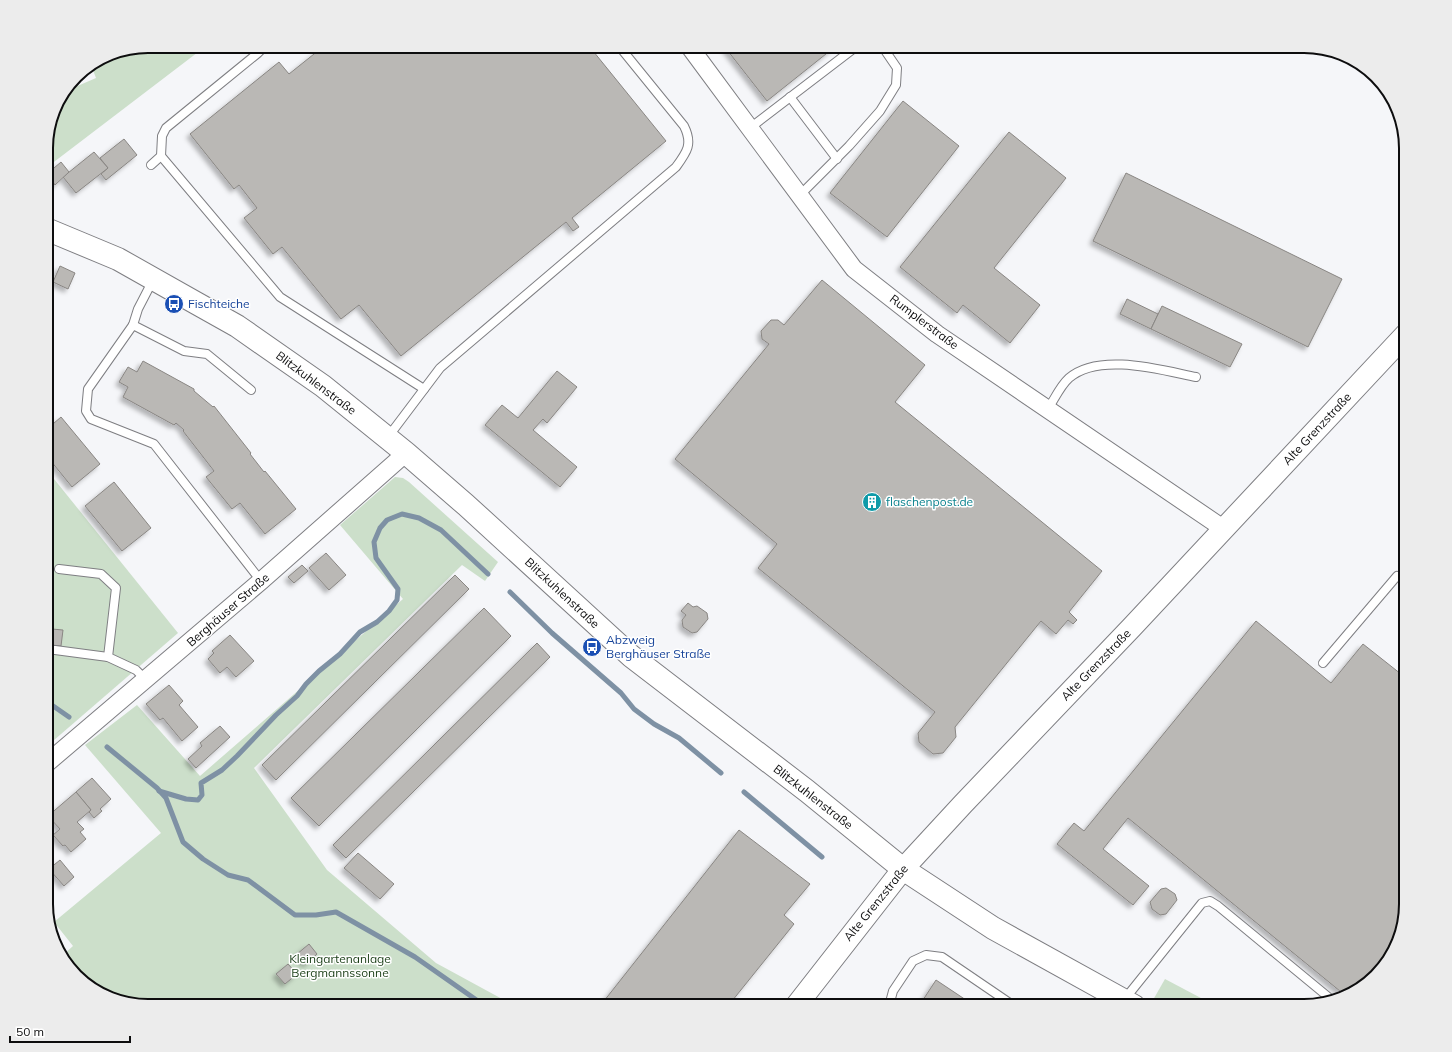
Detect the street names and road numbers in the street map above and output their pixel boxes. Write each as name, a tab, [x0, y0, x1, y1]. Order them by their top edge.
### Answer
street label: Rumplerstraße	[887, 291, 962, 352]
street label: Blitzkuhlenstraße	[273, 348, 359, 418]
street label: Alte Grenzstraße	[1279, 389, 1354, 468]
street label: Blitzkuhlenstraße	[522, 554, 603, 631]
street label: Berghäuser Straße	[183, 570, 272, 650]
street label: Alte Grenzstraße	[1058, 626, 1134, 704]
street label: Blitzkuhlenstraße	[771, 761, 856, 832]
street label: Alte Grenzstraße	[840, 861, 911, 944]

